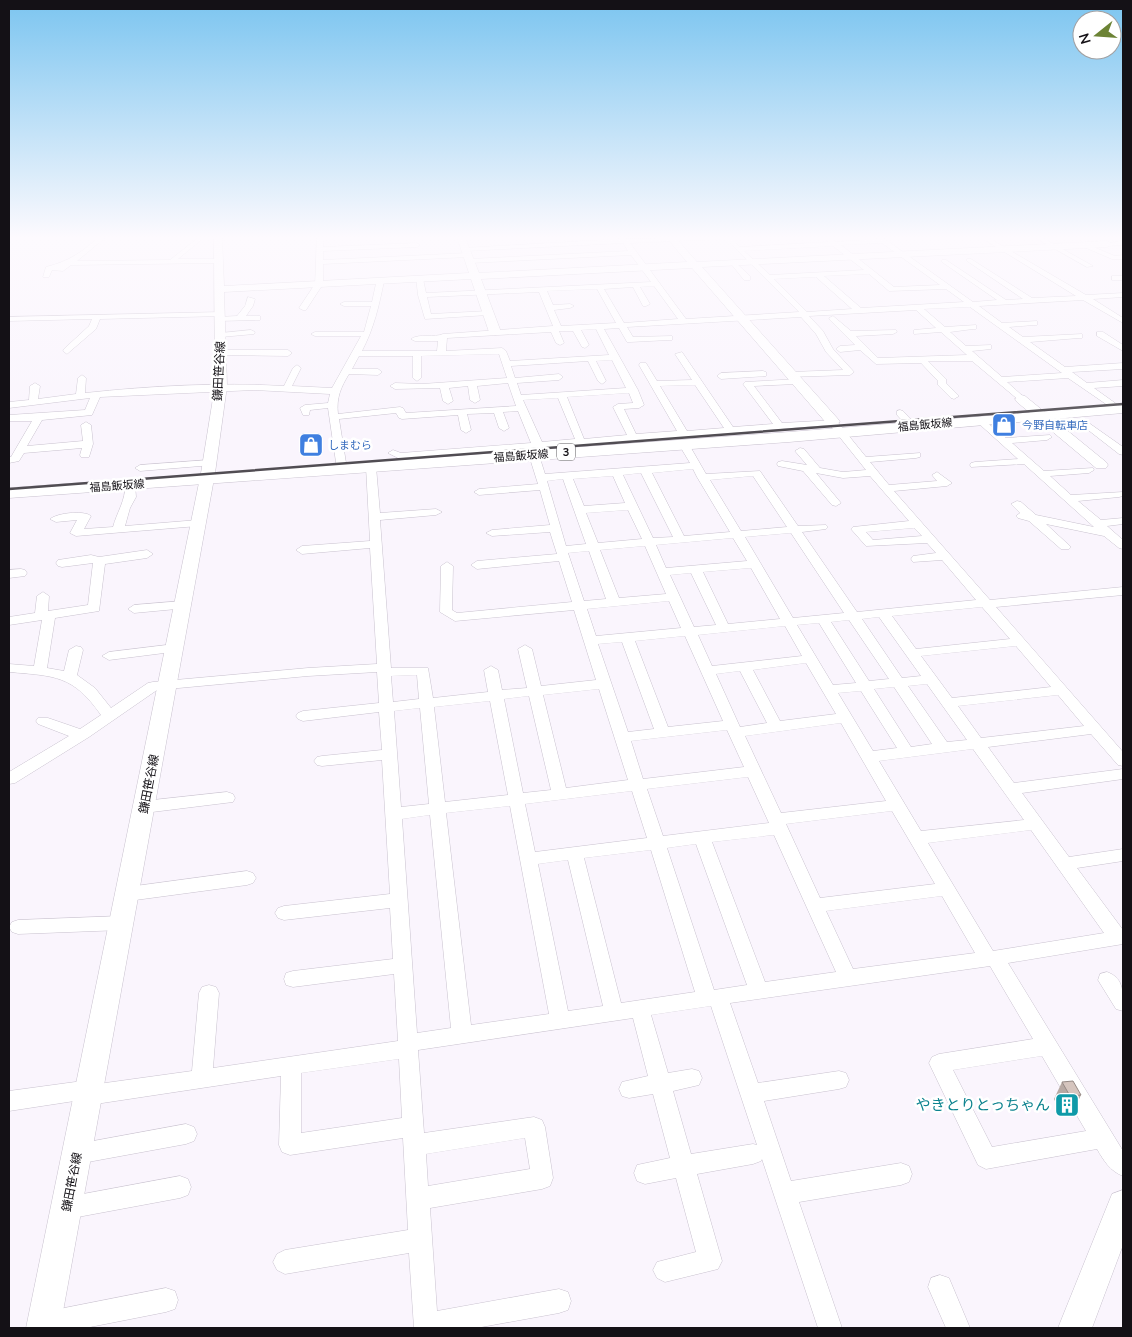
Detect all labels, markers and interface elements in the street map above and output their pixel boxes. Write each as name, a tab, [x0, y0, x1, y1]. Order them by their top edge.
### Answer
north arrow	[1072, 10, 1122, 60]
text: N	[1074, 31, 1096, 46]
street label: 鎌田笹谷線	[209, 341, 229, 401]
shop icon: 今野自転車店	[991, 412, 1017, 438]
street label: 福島飯坂線	[897, 415, 953, 435]
place label: 今野自転車店	[1022, 418, 1088, 433]
shop icon: しまむら	[298, 432, 324, 458]
place label: しまむら	[328, 438, 372, 453]
road number: 3	[557, 444, 575, 461]
street label: 福島飯坂線	[493, 447, 549, 465]
street label: 福島飯坂線	[89, 477, 145, 495]
street label: 鎌田笹谷線	[135, 753, 163, 815]
building icon: やきとりとっちゃん	[1054, 1092, 1080, 1118]
place label: やきとりとっちゃん	[915, 1095, 1050, 1115]
street label: 鎌田笹谷線	[58, 1151, 86, 1213]

